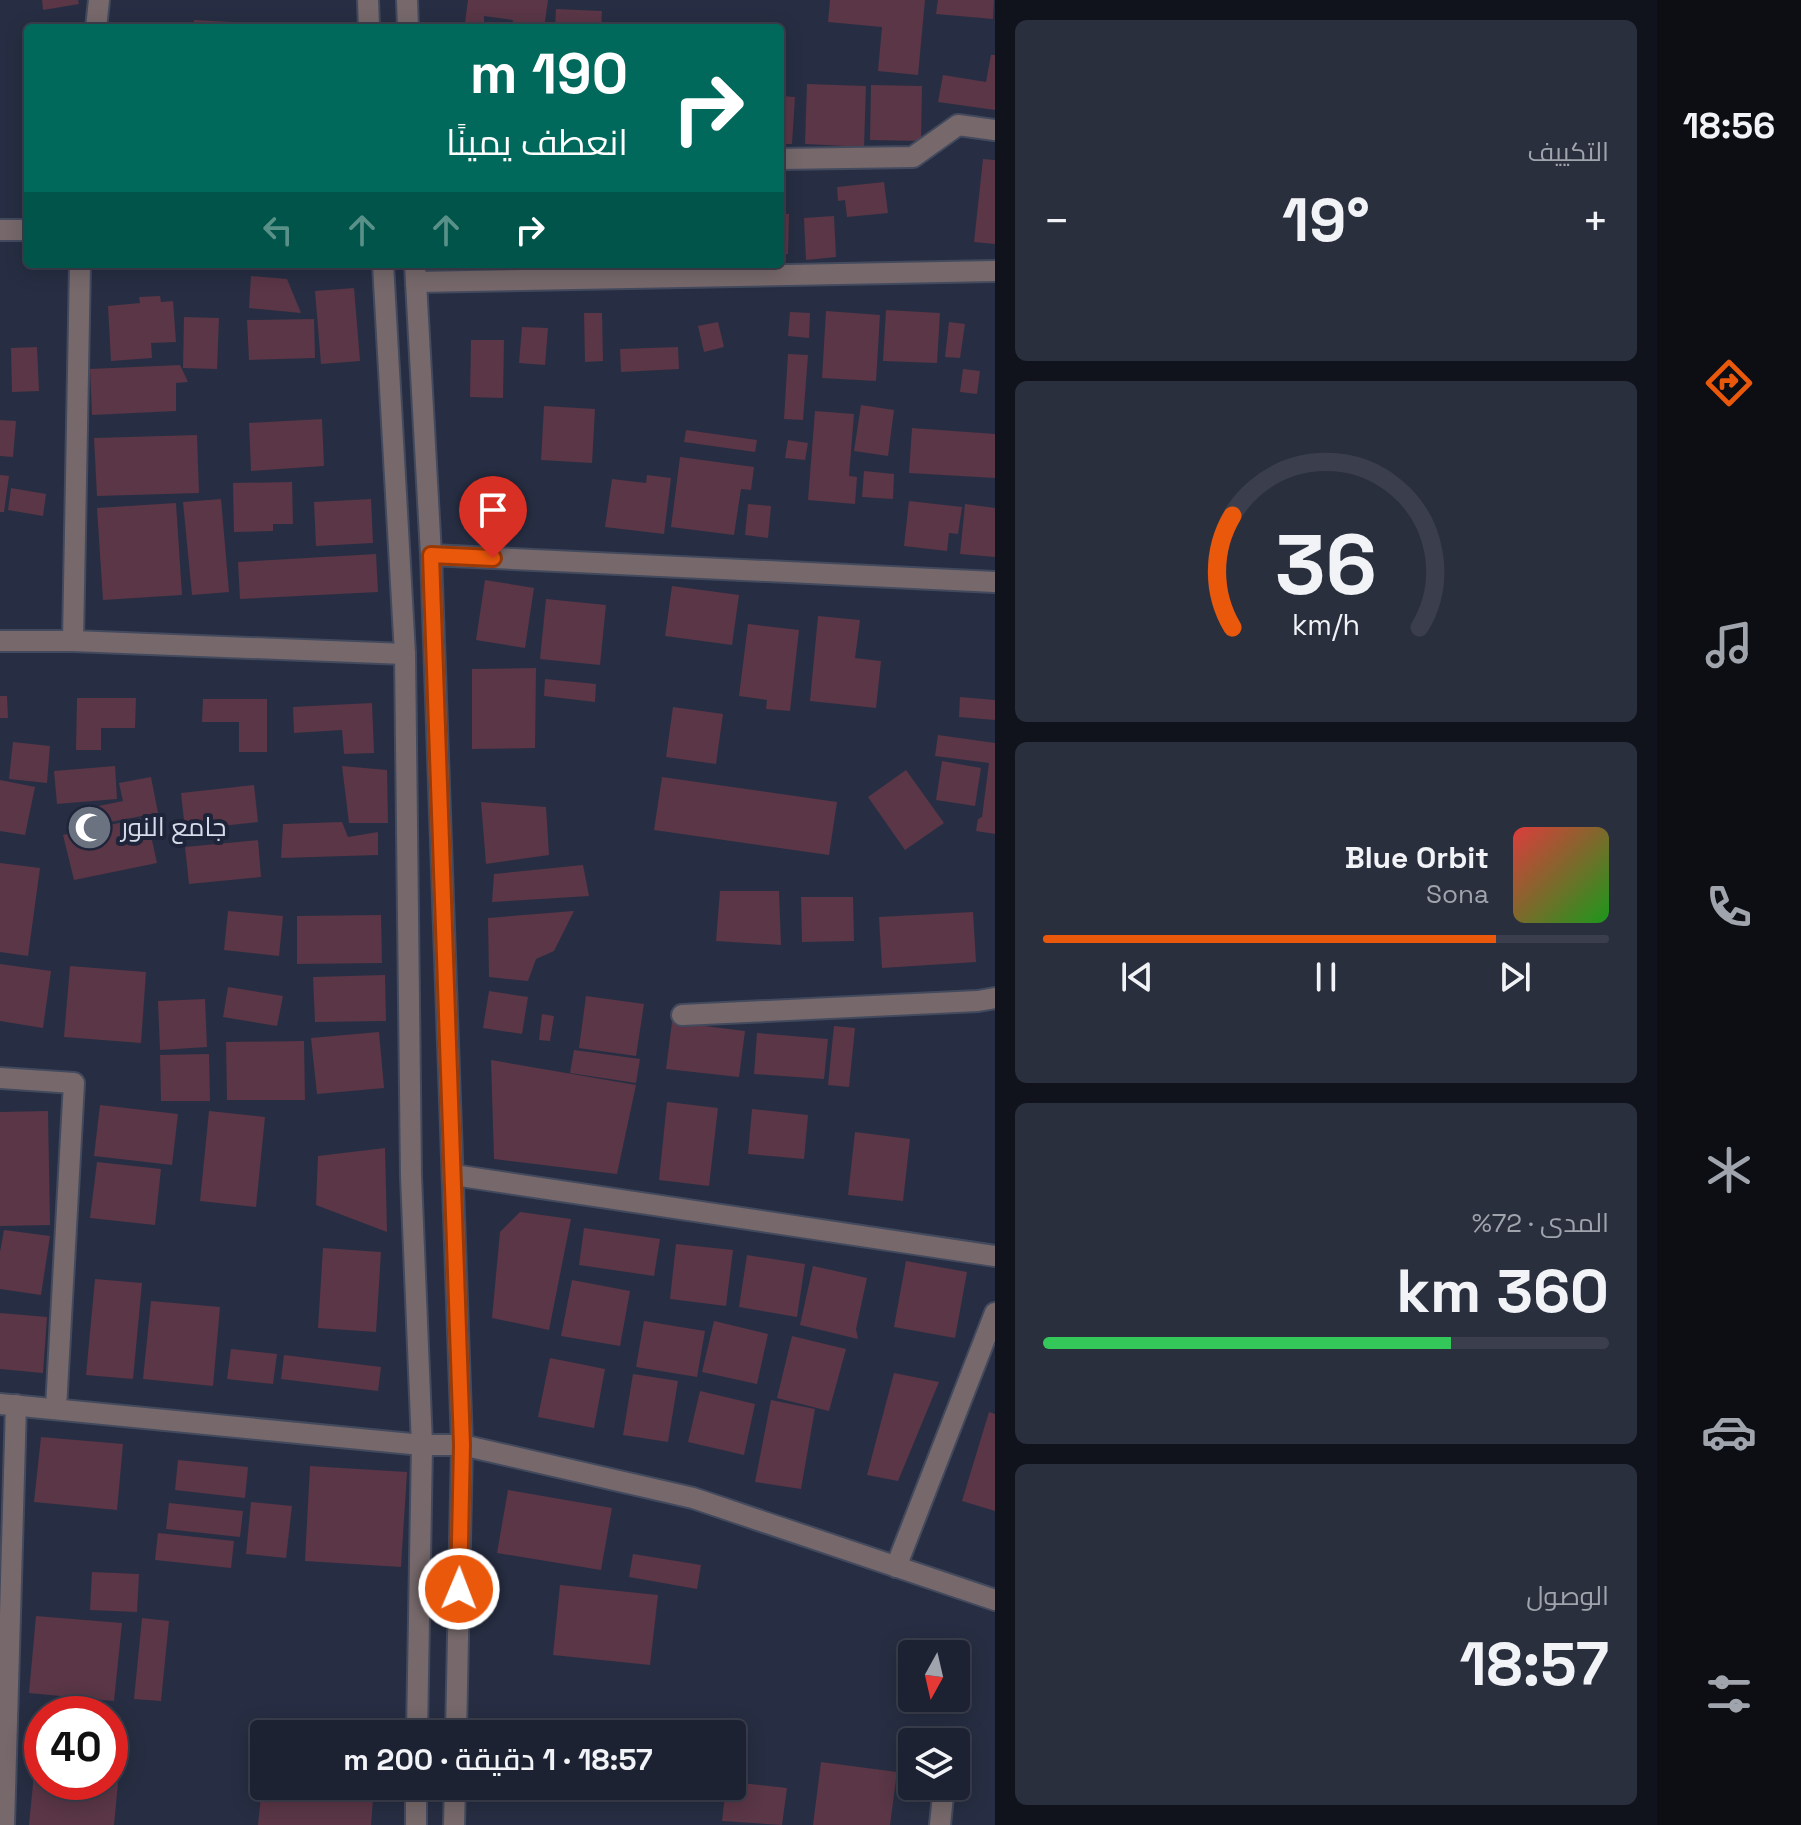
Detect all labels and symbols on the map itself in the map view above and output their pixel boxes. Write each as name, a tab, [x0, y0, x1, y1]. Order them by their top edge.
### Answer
pin	[459, 476, 527, 558]
mosque icon: جامع النور	[66, 803, 114, 851]
place label: جامع النور	[119, 810, 227, 844]
position arrow	[417, 1547, 501, 1631]
north arrow	[898, 1640, 970, 1712]
speed limit sign: 40	[24, 1696, 128, 1800]

